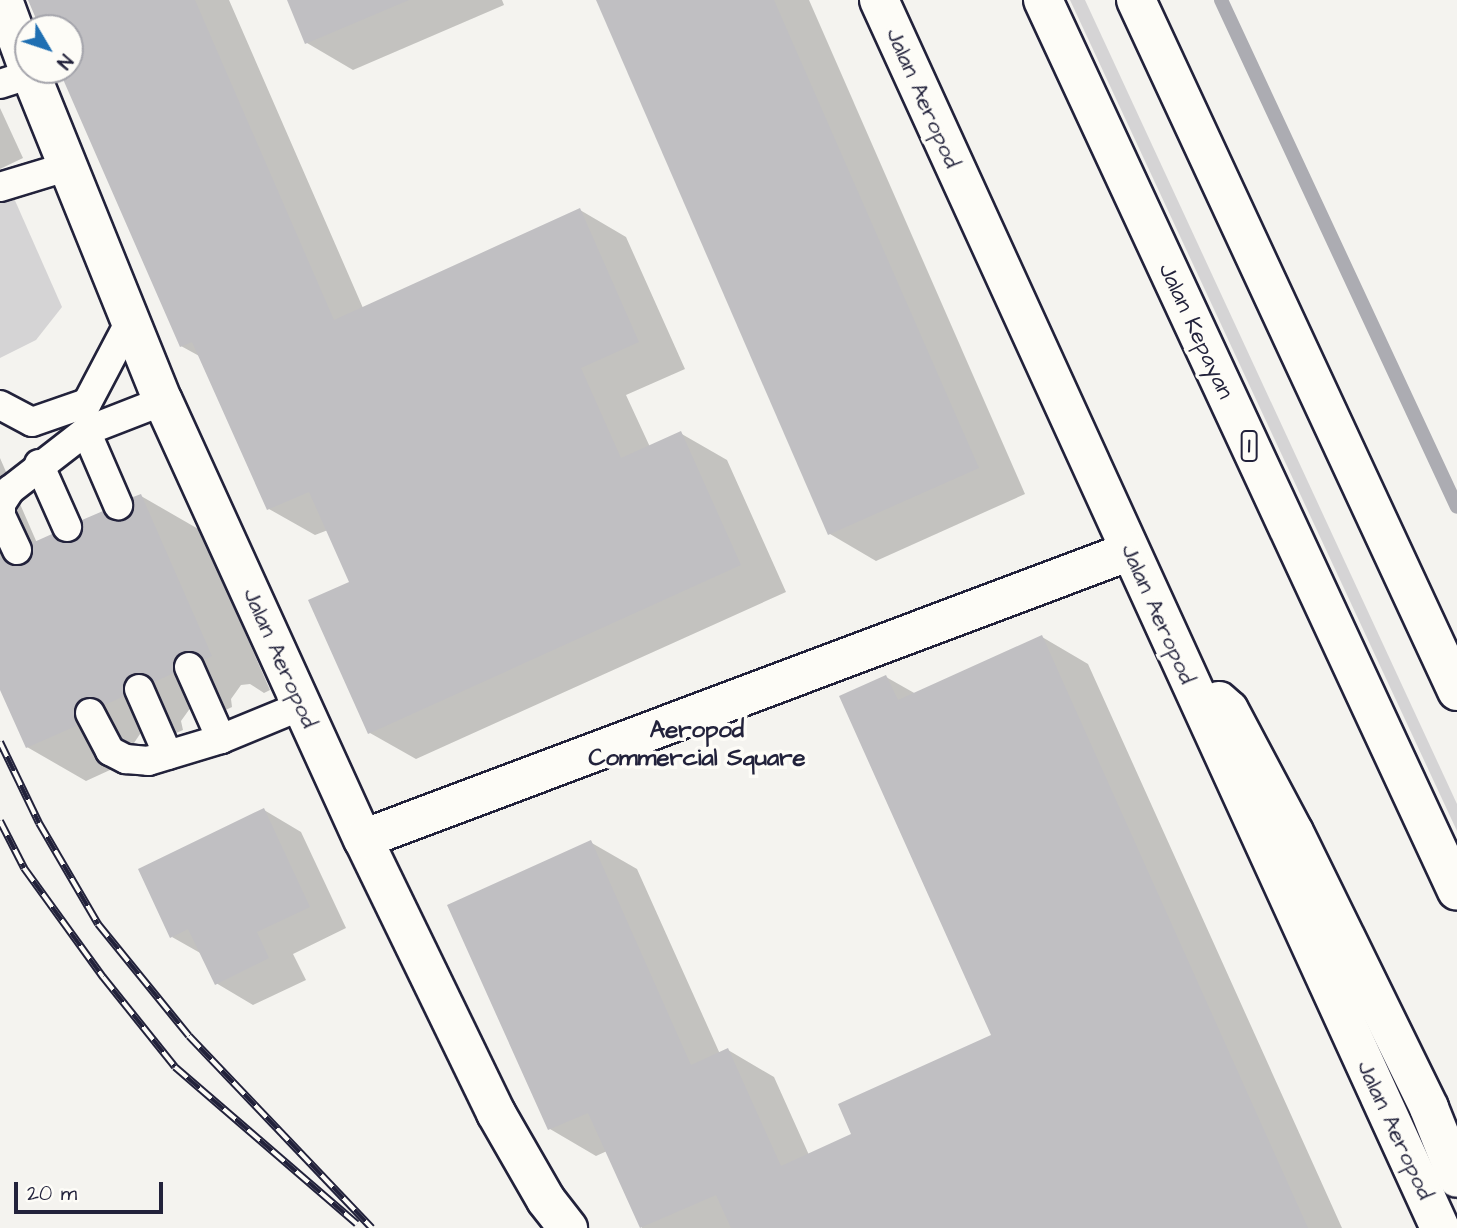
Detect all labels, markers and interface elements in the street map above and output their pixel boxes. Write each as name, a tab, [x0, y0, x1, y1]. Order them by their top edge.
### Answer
north arrow	[14, 14, 84, 84]
street label: Jalan Aeropod	[880, 24, 966, 172]
text: N	[50, 48, 78, 74]
street label: Jalan Kepayan	[1153, 259, 1239, 403]
road number: 1	[1240, 428, 1258, 464]
street label: Jalan Aeropod	[1115, 540, 1201, 688]
street label: Jalan Aeropod	[237, 584, 323, 732]
district label: Aeropod Commercial Square	[589, 717, 805, 773]
street label: Jalan Aeropod	[1351, 1056, 1439, 1204]
scale bar	[18, 1168, 166, 1212]
text: 20 m	[27, 1179, 77, 1208]

